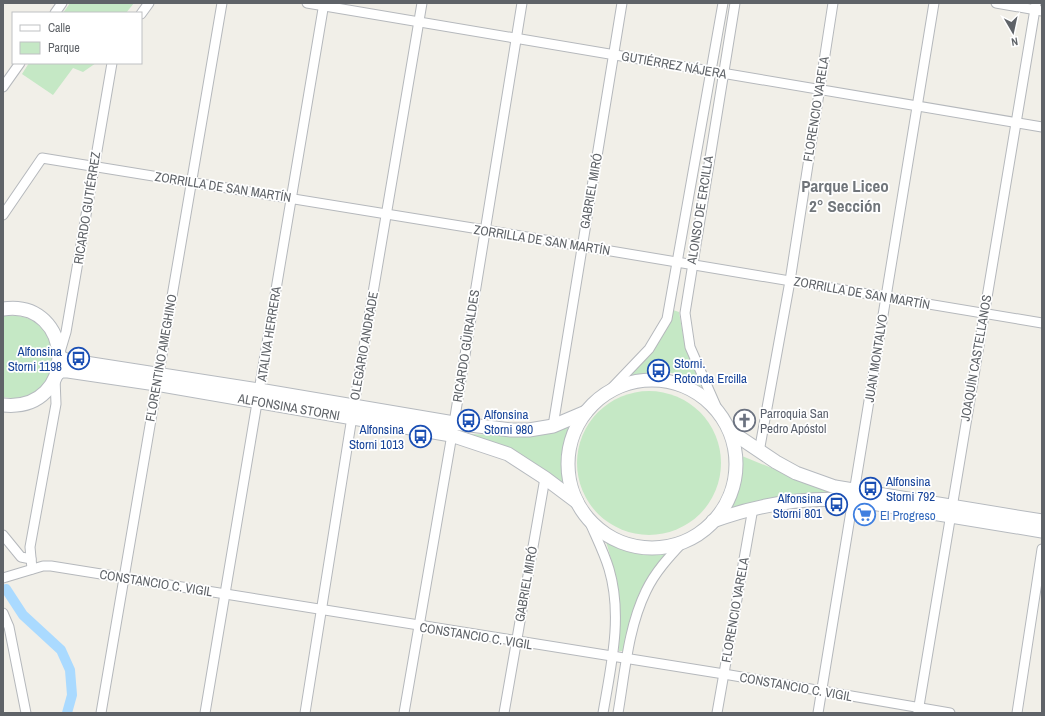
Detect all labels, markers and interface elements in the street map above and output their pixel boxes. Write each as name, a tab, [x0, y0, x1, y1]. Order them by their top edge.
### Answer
legend	[12, 12, 142, 64]
north arrow	[993, 12, 1033, 52]
text: Calle	[48, 20, 70, 36]
text: N	[1010, 34, 1019, 49]
text: Parque	[48, 40, 80, 56]
street label: GUTIÉRREZ NÁJERA	[620, 47, 729, 83]
street label: FLORENCIO VARELA	[799, 54, 833, 163]
street label: RICARDO GUTIÉRREZ	[70, 150, 104, 265]
street label: GABRIEL MIRÓ	[576, 152, 606, 230]
street label: ALONSO DE ERCILLA	[683, 154, 717, 266]
street label: ZORRILLA DE SAN MARTÍN	[154, 168, 292, 206]
district label: Parque Liceo 2° Sección	[801, 174, 889, 217]
street label: ZORRILLA DE SAN MARTÍN	[473, 221, 611, 259]
street label: ZORRILLA DE SAN MARTÍN	[793, 273, 931, 313]
street label: ATALIVA HERRERA	[253, 284, 285, 384]
street label: RICARDO GÜIRALDES	[449, 289, 483, 403]
street label: OLEGARIO ANDRADE	[346, 290, 382, 402]
street label: FLORENTINO AMEGHINO	[141, 293, 181, 423]
street label: JOAQUÍN CASTELLANOS	[957, 294, 995, 422]
street label: JUAN MONTALVO	[861, 313, 891, 403]
place label: Alfonsina Storni 1198	[8, 343, 62, 375]
bus stop icon: Alfonsina Storni 1198	[65, 345, 91, 371]
place label: Storni. Rotonda Ercilla	[674, 355, 747, 387]
bus stop icon: Storni. Rotonda Ercilla	[646, 357, 672, 383]
street label: ALFONSINA STORNI	[236, 390, 341, 424]
place label: Parroquia San Pedro Apóstol	[760, 405, 829, 437]
place label: Alfonsina Storni 980	[483, 406, 533, 438]
church icon: Parroquia San Pedro Apóstol	[731, 407, 757, 433]
bus stop icon: Alfonsina Storni 980	[456, 408, 482, 434]
place label: Alfonsina Storni 1013	[349, 421, 404, 453]
bus stop icon: Alfonsina Storni 1013	[407, 423, 433, 449]
place label: Alfonsina Storni 792	[885, 473, 935, 505]
bus stop icon: Alfonsina Storni 792	[858, 475, 884, 501]
place label: Alfonsina Storni 801	[773, 490, 822, 522]
bus stop icon: Alfonsina Storni 801	[824, 492, 850, 518]
supermarket icon: El Progreso	[852, 502, 878, 528]
place label: El Progreso	[880, 507, 936, 524]
street label: GABRIEL MIRÓ	[511, 545, 541, 623]
street label: FLORENCIO VARELA	[717, 555, 753, 664]
street label: CONSTANCIO C. VIGIL	[98, 566, 214, 600]
street label: CONSTANCIO C. VIGIL	[418, 619, 534, 653]
street label: CONSTANCIO C. VIGIL	[738, 669, 854, 705]

